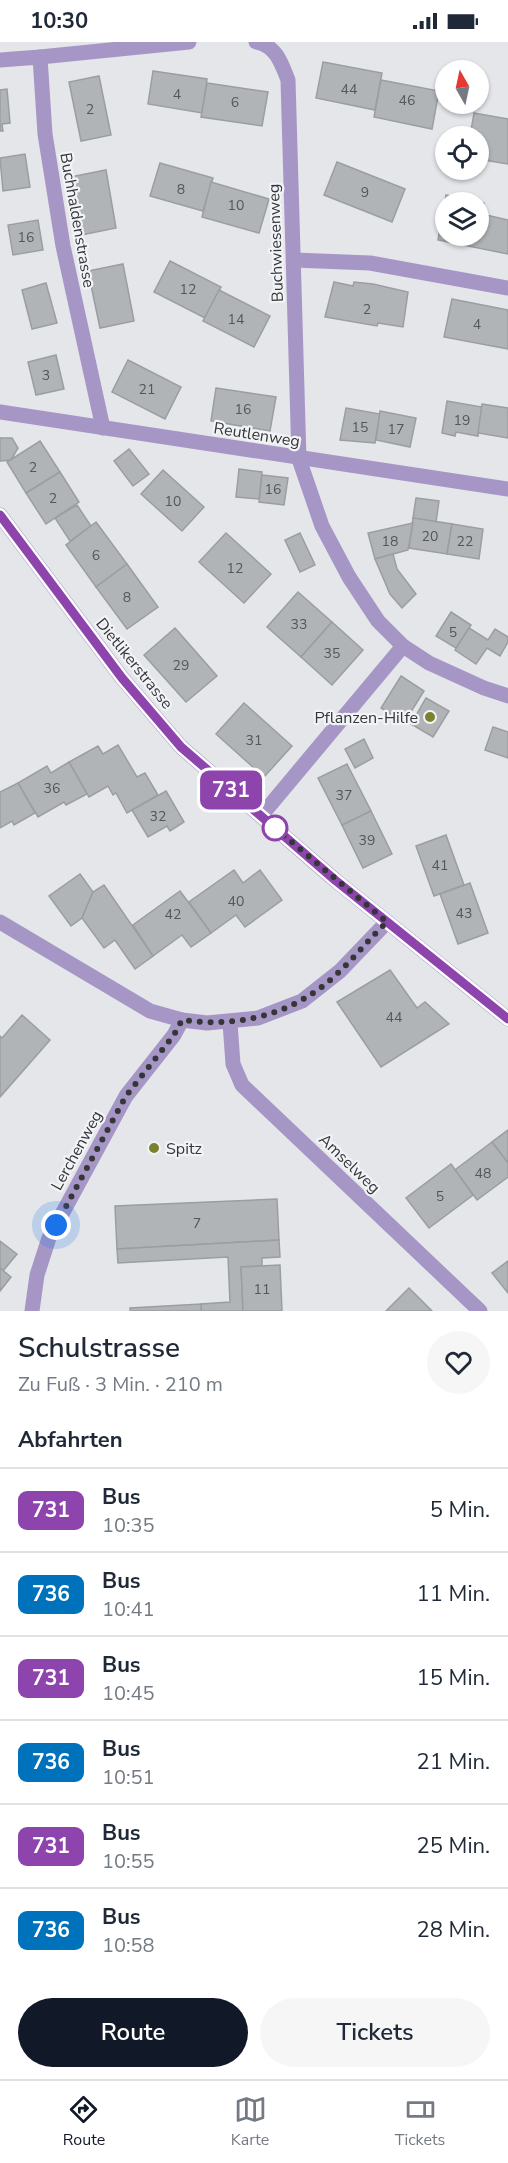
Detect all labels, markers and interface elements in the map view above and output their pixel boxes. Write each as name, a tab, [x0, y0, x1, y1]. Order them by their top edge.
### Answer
text: 10:30	[30, 6, 88, 36]
north arrow	[435, 60, 489, 114]
map controls	[435, 60, 489, 246]
house number: 44	[341, 80, 357, 99]
house number: 4	[173, 85, 181, 104]
house number: 46	[399, 91, 415, 110]
house number: 6	[231, 93, 239, 112]
house number: 2	[86, 100, 94, 119]
button: locate	[435, 126, 489, 180]
street label: Buchhaldenstrasse	[54, 151, 100, 289]
house number: 8	[177, 180, 185, 199]
street label: Buchwiesenweg	[263, 183, 289, 302]
house number: 9	[361, 183, 369, 202]
button: layers	[435, 192, 489, 246]
house number: 10	[228, 196, 244, 215]
house number: 16	[18, 228, 34, 247]
house number: 12	[180, 280, 196, 299]
house number: 2	[363, 300, 371, 319]
house number: 14	[228, 310, 244, 329]
house number: 4	[473, 315, 481, 334]
house number: 3	[42, 366, 50, 385]
house number: 21	[139, 380, 155, 399]
house number: 16	[235, 400, 251, 419]
house number: 19	[454, 411, 470, 430]
street label: Reutlenweg	[212, 417, 302, 453]
house number: 15	[352, 418, 368, 437]
house number: 17	[388, 420, 404, 439]
house number: 2	[29, 458, 37, 477]
house number: 16	[265, 480, 281, 499]
house number: 2	[49, 489, 57, 508]
house number: 10	[165, 492, 181, 511]
house number: 20	[422, 527, 438, 546]
house number: 18	[382, 532, 398, 551]
house number: 22	[457, 532, 473, 551]
house number: 6	[92, 546, 100, 565]
house number: 12	[227, 559, 243, 578]
house number: 8	[123, 588, 131, 607]
street label: Dietlikerstrasse	[91, 613, 178, 714]
house number: 33	[291, 615, 307, 634]
house number: 5	[449, 623, 457, 642]
house number: 35	[324, 644, 340, 663]
house number: 29	[173, 656, 189, 675]
place label: Pflanzen-Hilfe	[314, 707, 418, 729]
marker: Pflanzen-Hilfe	[423, 710, 437, 724]
house number: 31	[246, 731, 262, 750]
line badge: 731	[196, 770, 266, 810]
text: 731	[212, 776, 250, 804]
house number: 36	[44, 779, 60, 798]
house number: 37	[336, 786, 352, 805]
house number: 32	[150, 807, 166, 826]
unlabelled marker	[262, 815, 288, 841]
house number: 39	[359, 831, 375, 850]
house number: 41	[432, 856, 448, 875]
house number: 40	[228, 892, 244, 911]
house number: 43	[456, 904, 472, 923]
house number: 42	[165, 905, 181, 924]
house number: 44	[386, 1008, 402, 1027]
street label: Lerchenweg	[46, 1107, 108, 1194]
street label: Amselweg	[314, 1129, 385, 1199]
place label: Spitz	[166, 1138, 202, 1160]
marker: Spitz	[147, 1141, 161, 1155]
house number: 48	[475, 1164, 491, 1183]
house number: 5	[436, 1187, 444, 1206]
your location	[41, 1210, 71, 1240]
house number: 7	[193, 1214, 201, 1233]
house number: 11	[254, 1280, 270, 1299]
text: Schulstrasse	[18, 1329, 180, 1367]
button: heart	[427, 1331, 490, 1394]
text: Zu Fuß · 3 Min. · 210 m	[18, 1371, 223, 1398]
text: Abfahrten	[18, 1425, 123, 1455]
text: Bus	[102, 1482, 141, 1512]
text: 5 Min.	[430, 1495, 490, 1525]
text: 731	[32, 1496, 70, 1524]
text: 10:35	[102, 1512, 155, 1539]
text: Bus	[102, 1566, 141, 1596]
text: 11 Min.	[417, 1579, 490, 1609]
text: 736	[32, 1580, 70, 1608]
text: 10:41	[102, 1596, 155, 1623]
text: Bus	[102, 1650, 141, 1680]
text: 15 Min.	[417, 1663, 490, 1693]
text: 731	[32, 1664, 70, 1692]
text: 10:45	[102, 1680, 155, 1707]
text: Bus	[102, 1734, 141, 1764]
text: 21 Min.	[417, 1747, 490, 1777]
text: 736	[32, 1748, 70, 1776]
text: 10:51	[102, 1764, 155, 1791]
text: Bus	[102, 1818, 141, 1848]
text: 25 Min.	[417, 1831, 490, 1861]
text: 731	[32, 1832, 70, 1860]
text: 10:55	[102, 1848, 155, 1875]
text: Bus	[102, 1902, 141, 1932]
text: 28 Min.	[417, 1915, 490, 1945]
text: 736	[32, 1916, 70, 1944]
text: 10:58	[102, 1932, 155, 1959]
button: Route	[18, 1998, 248, 2067]
button: Tickets	[260, 1998, 490, 2067]
tab: Route	[63, 2093, 105, 2151]
tab: Karte	[231, 2093, 269, 2151]
tab: Tickets	[395, 2093, 445, 2151]

